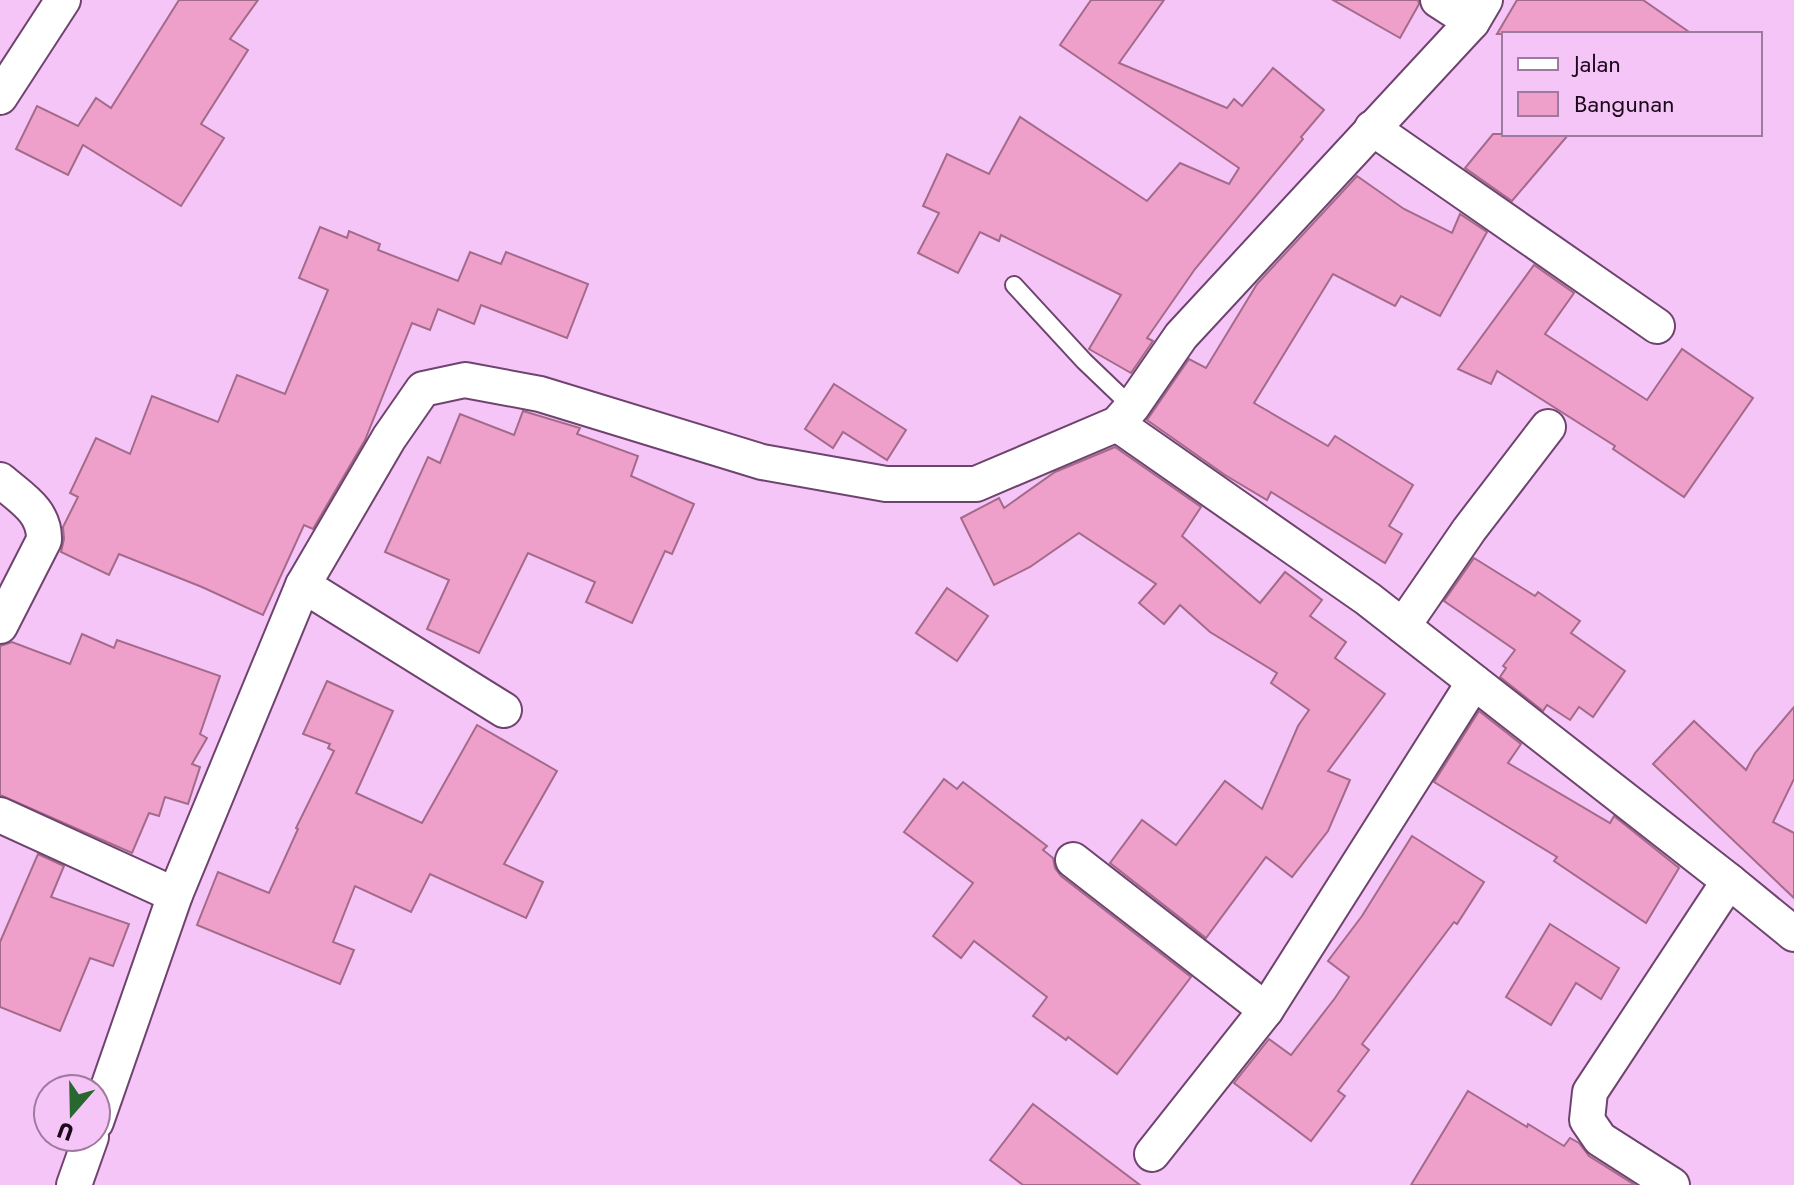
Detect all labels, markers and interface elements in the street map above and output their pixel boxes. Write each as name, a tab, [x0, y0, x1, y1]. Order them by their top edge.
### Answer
legend	[1502, 32, 1762, 136]
text: Jalan	[1571, 46, 1621, 81]
text: Bangunan	[1574, 86, 1675, 121]
north arrow	[32, 1073, 112, 1153]
text: U	[52, 1114, 78, 1149]

